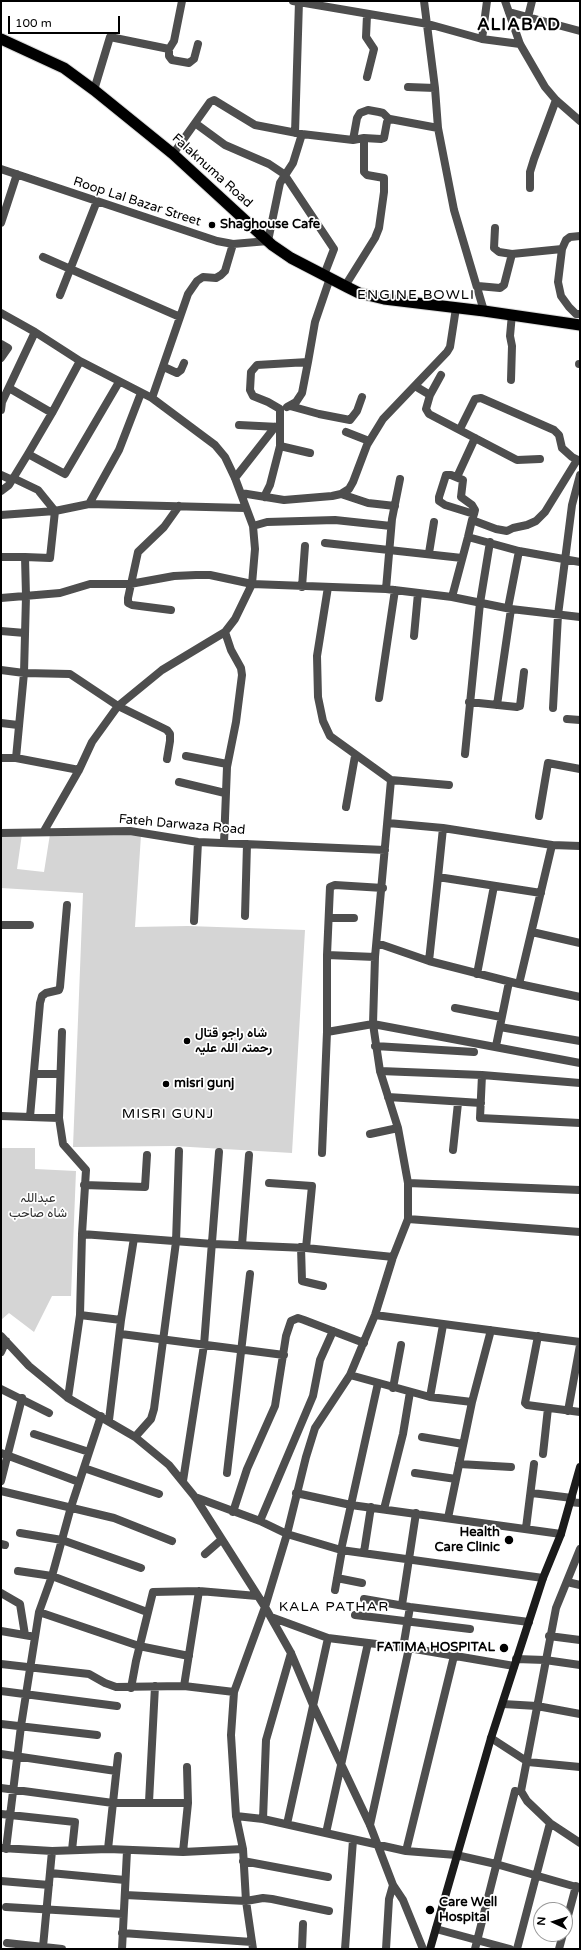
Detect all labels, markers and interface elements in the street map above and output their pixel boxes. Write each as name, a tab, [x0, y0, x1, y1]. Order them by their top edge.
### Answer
scale bar	[10, 8, 122, 34]
text: 100 m	[15, 16, 52, 30]
district label: ALIABAD	[477, 16, 561, 36]
street label: Falaknuma Road	[169, 131, 255, 211]
street label: Roop Lal Bazar Street	[71, 174, 203, 230]
place label: Shaghouse Cafe	[220, 217, 320, 233]
marker: Shaghouse Cafe	[207, 220, 217, 230]
district label: ENGINE BOWLI	[357, 287, 475, 303]
street label: Fateh Darwaza Road	[118, 812, 246, 838]
place label: شاہ راجو قتال رحمتہ اللہ علیہ	[195, 1026, 272, 1057]
marker: شاہ راجو قتال رحمتہ اللہ علیہ	[182, 1036, 192, 1046]
place label: misri gunj	[174, 1076, 234, 1092]
marker: misri gunj	[161, 1079, 171, 1089]
district label: MISRI GUNJ	[122, 1106, 214, 1122]
park label: عبداللہ شاہ صاحب	[9, 1191, 67, 1222]
place label: Health Care Clinic	[435, 1525, 500, 1556]
marker: Health Care Clinic	[503, 1534, 515, 1546]
district label: KALA PATHAR	[279, 1599, 389, 1615]
place label: FATIMA HOSPITAL	[377, 1640, 495, 1656]
marker: FATIMA HOSPITAL	[498, 1642, 510, 1654]
place label: Care Well Hospital	[439, 1895, 497, 1926]
north arrow	[533, 1902, 573, 1942]
marker: Care Well Hospital	[424, 1904, 436, 1916]
text: N	[535, 1916, 548, 1926]

